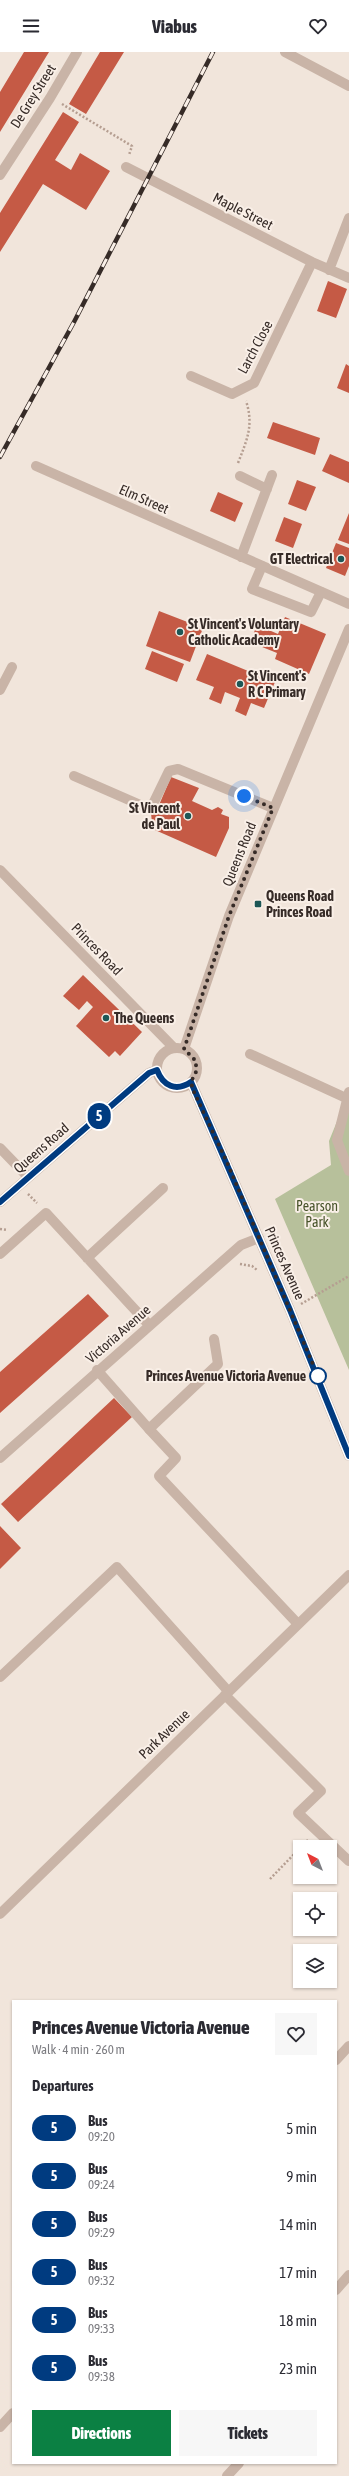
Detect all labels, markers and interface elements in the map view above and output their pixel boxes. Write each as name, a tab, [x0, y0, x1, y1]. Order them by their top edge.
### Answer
icon: menu	[20, 15, 42, 37]
icon: heart	[307, 15, 329, 37]
text: Viabus	[152, 16, 197, 37]
street label: De Grey Street	[7, 61, 59, 131]
street label: Maple Street	[210, 189, 276, 233]
street label: Larch Close	[234, 318, 276, 376]
street label: Elm Street	[117, 481, 171, 517]
place label: GT Electrical	[270, 551, 333, 567]
marker: GT Electrical	[336, 554, 346, 564]
place label: St Vincent's Voluntary Catholic Academy	[188, 616, 299, 648]
marker: St Vincent's Voluntary Catholic Academy	[175, 627, 185, 637]
place label: St Vincent's R C Primary	[248, 668, 306, 700]
marker: St Vincent's R C Primary	[235, 679, 245, 689]
your location	[234, 786, 254, 806]
place label: St Vincent de Paul	[129, 800, 180, 832]
marker: St Vincent de Paul	[183, 811, 193, 821]
street label: Queens Road	[219, 819, 259, 889]
place label: Queens Road Princes Road	[266, 888, 334, 920]
marker: Queens Road Princes Road	[253, 899, 263, 909]
street label: Princes Road	[68, 920, 126, 978]
place label: The Queens	[114, 1010, 174, 1026]
marker: The Queens	[101, 1013, 111, 1023]
line badge: 5	[86, 1103, 112, 1129]
text: 5	[96, 1108, 102, 1124]
street label: Queens Road	[10, 1120, 72, 1176]
park label: Pearson Park	[296, 1198, 338, 1230]
street label: Princes Avenue	[262, 1224, 308, 1302]
street label: Victoria Avenue	[82, 1302, 154, 1366]
marker: Princes Avenue Victoria Avenue	[309, 1367, 327, 1385]
place label: Princes Avenue Victoria Avenue	[146, 1368, 306, 1384]
street label: Park Avenue	[135, 1706, 193, 1762]
north arrow	[293, 1840, 337, 1884]
map controls	[293, 1840, 337, 1988]
button: locate	[293, 1892, 337, 1936]
button: layers	[293, 1944, 337, 1988]
button: heart	[275, 2013, 317, 2055]
text: Princes Avenue Victoria Avenue	[32, 2016, 250, 2038]
text: Walk · 4 min · 260 m	[32, 2042, 125, 2057]
text: Departures	[32, 2077, 94, 2094]
text: Bus	[88, 2112, 108, 2129]
text: 5	[51, 2120, 57, 2136]
text: 5 min	[286, 2120, 317, 2137]
text: 09:20	[88, 2129, 115, 2144]
text: Bus	[88, 2160, 108, 2177]
text: 5	[51, 2168, 57, 2184]
text: 9 min	[286, 2168, 317, 2185]
text: 09:24	[88, 2177, 115, 2192]
text: Bus	[88, 2208, 108, 2225]
text: 5	[51, 2216, 57, 2232]
text: 14 min	[279, 2216, 317, 2233]
text: 09:29	[88, 2225, 115, 2240]
text: Bus	[88, 2256, 108, 2273]
text: 5	[51, 2264, 57, 2280]
text: 17 min	[279, 2264, 317, 2281]
text: 09:32	[88, 2273, 115, 2288]
text: Bus	[88, 2304, 108, 2321]
text: 5	[51, 2312, 57, 2328]
text: 18 min	[279, 2312, 317, 2329]
text: 09:33	[88, 2321, 115, 2336]
text: Bus	[88, 2352, 108, 2369]
text: 5	[51, 2360, 57, 2376]
text: 23 min	[279, 2360, 317, 2377]
text: 09:38	[88, 2369, 115, 2384]
button: Directions	[32, 2410, 171, 2456]
button: Tickets	[179, 2410, 317, 2456]

